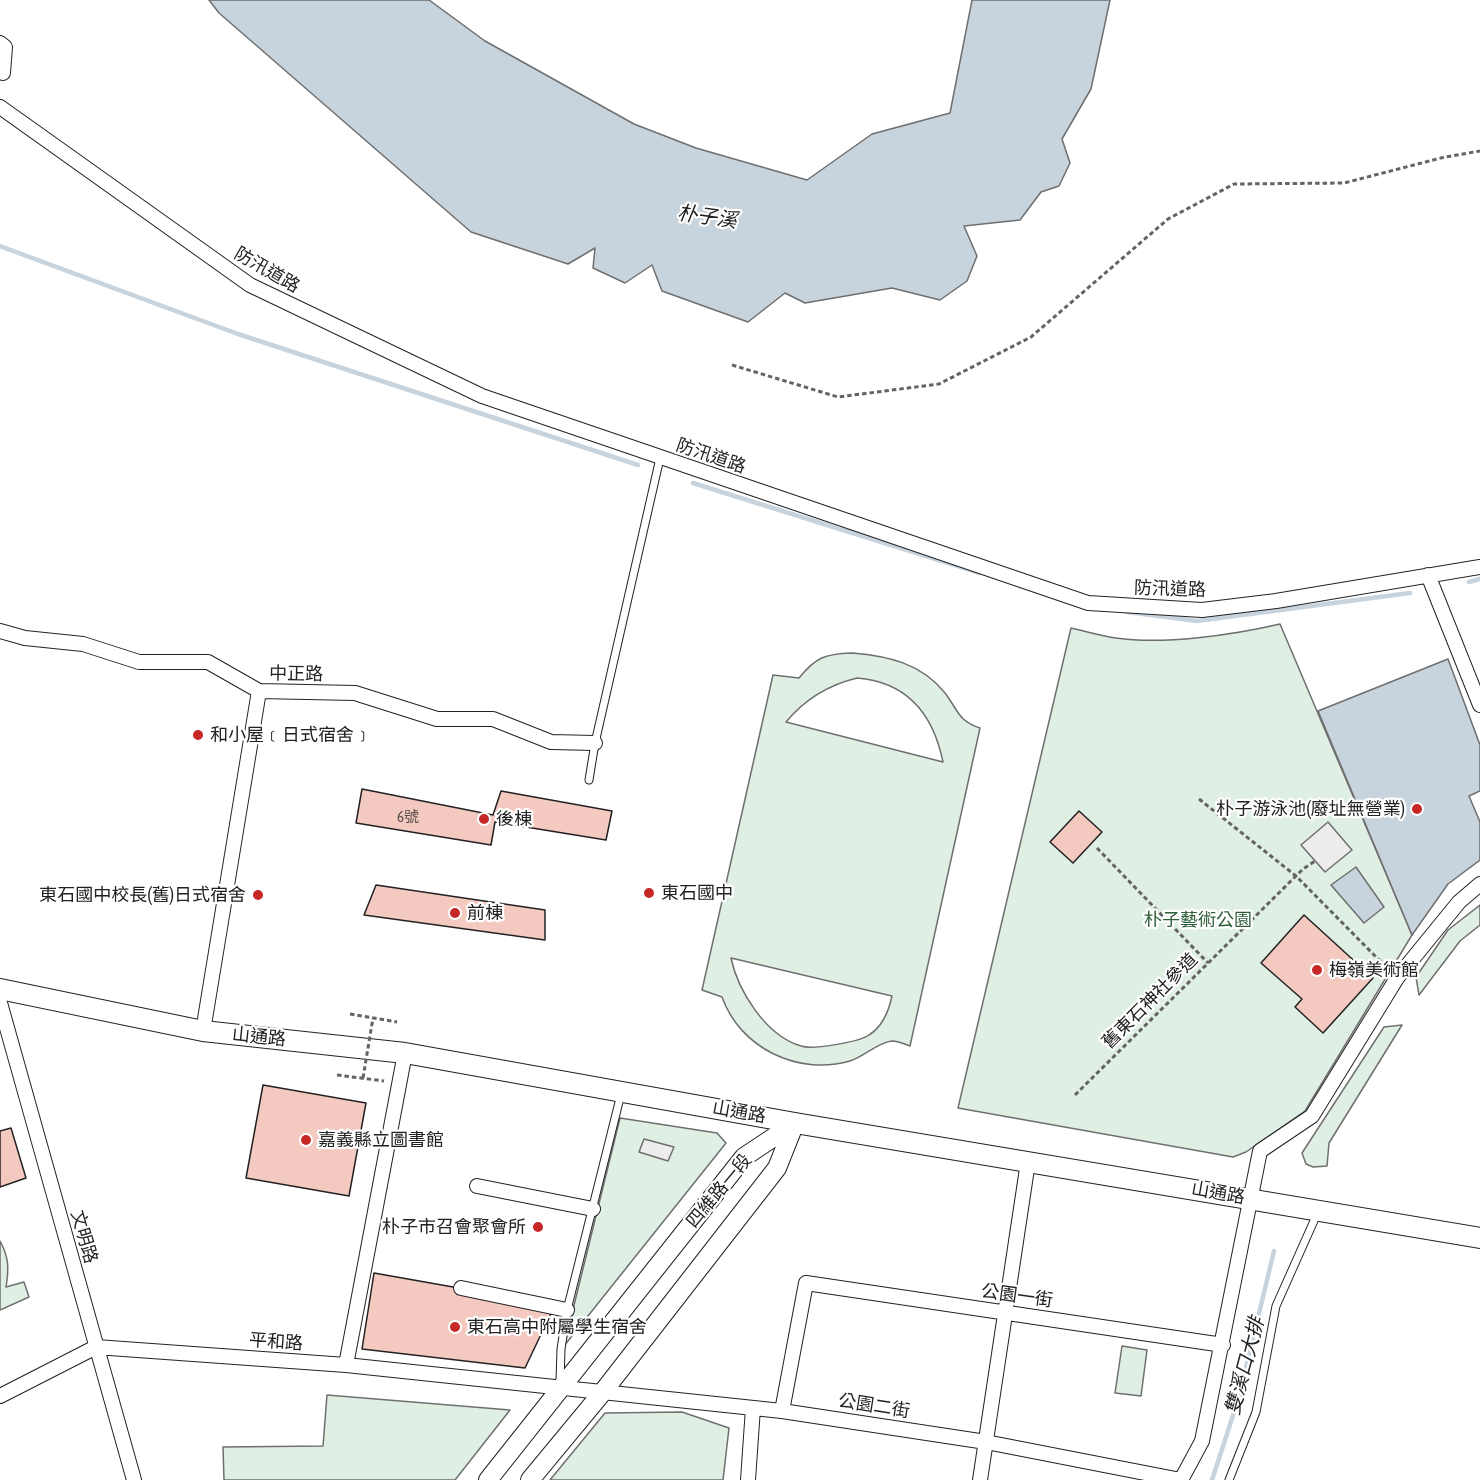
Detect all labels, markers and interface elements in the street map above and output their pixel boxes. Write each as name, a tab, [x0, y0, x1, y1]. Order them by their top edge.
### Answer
water label: 朴子溪	[676, 201, 738, 233]
street label: 防汛道路	[230, 243, 304, 297]
street label: 防汛道路	[673, 434, 749, 478]
street label: 防汛道路	[1134, 577, 1206, 601]
street label: 中正路	[269, 663, 323, 685]
place label: 和小屋﹝日式宿舍﹞	[210, 724, 372, 746]
marker: 和小屋﹝日式宿舍﹞	[191, 728, 205, 742]
place label: 朴子游泳池(廢址無營業)	[1216, 798, 1405, 820]
marker: 朴子游泳池(廢址無營業)	[1410, 802, 1424, 816]
house number: 6號	[397, 808, 419, 826]
place label: 後棟	[496, 808, 532, 830]
marker: 後棟	[477, 812, 491, 826]
place label: 東石國中	[661, 882, 733, 904]
place label: 東石國中校長(舊)日式宿舍	[39, 884, 246, 906]
marker: 東石國中	[642, 886, 656, 900]
marker: 東石國中校長(舊)日式宿舍	[251, 888, 265, 902]
place label: 前棟	[467, 902, 503, 924]
marker: 前棟	[448, 906, 462, 920]
park label: 朴子藝術公園	[1144, 909, 1252, 931]
street label: 舊東石神社參道	[1098, 949, 1202, 1053]
place label: 梅嶺美術館	[1329, 959, 1419, 981]
marker: 梅嶺美術館	[1310, 963, 1324, 977]
street label: 山通路	[231, 1023, 287, 1051]
street label: 山通路	[711, 1097, 767, 1127]
place label: 嘉義縣立圖書館	[318, 1129, 444, 1151]
marker: 嘉義縣立圖書館	[299, 1133, 313, 1147]
street label: 四維路一段	[682, 1150, 756, 1232]
street label: 山通路	[1190, 1178, 1246, 1208]
street label: 文明路	[66, 1208, 102, 1266]
place label: 朴子市召會聚會所	[382, 1216, 526, 1238]
marker: 朴子市召會聚會所	[531, 1220, 545, 1234]
street label: 公園一街	[980, 1280, 1054, 1312]
water label: 雙溪口大排	[1220, 1315, 1270, 1417]
place label: 東石高中附屬學生宿舍	[467, 1316, 647, 1338]
marker: 東石高中附屬學生宿舍	[448, 1320, 462, 1334]
street label: 平和路	[248, 1329, 304, 1355]
street label: 公園二街	[837, 1390, 911, 1422]

